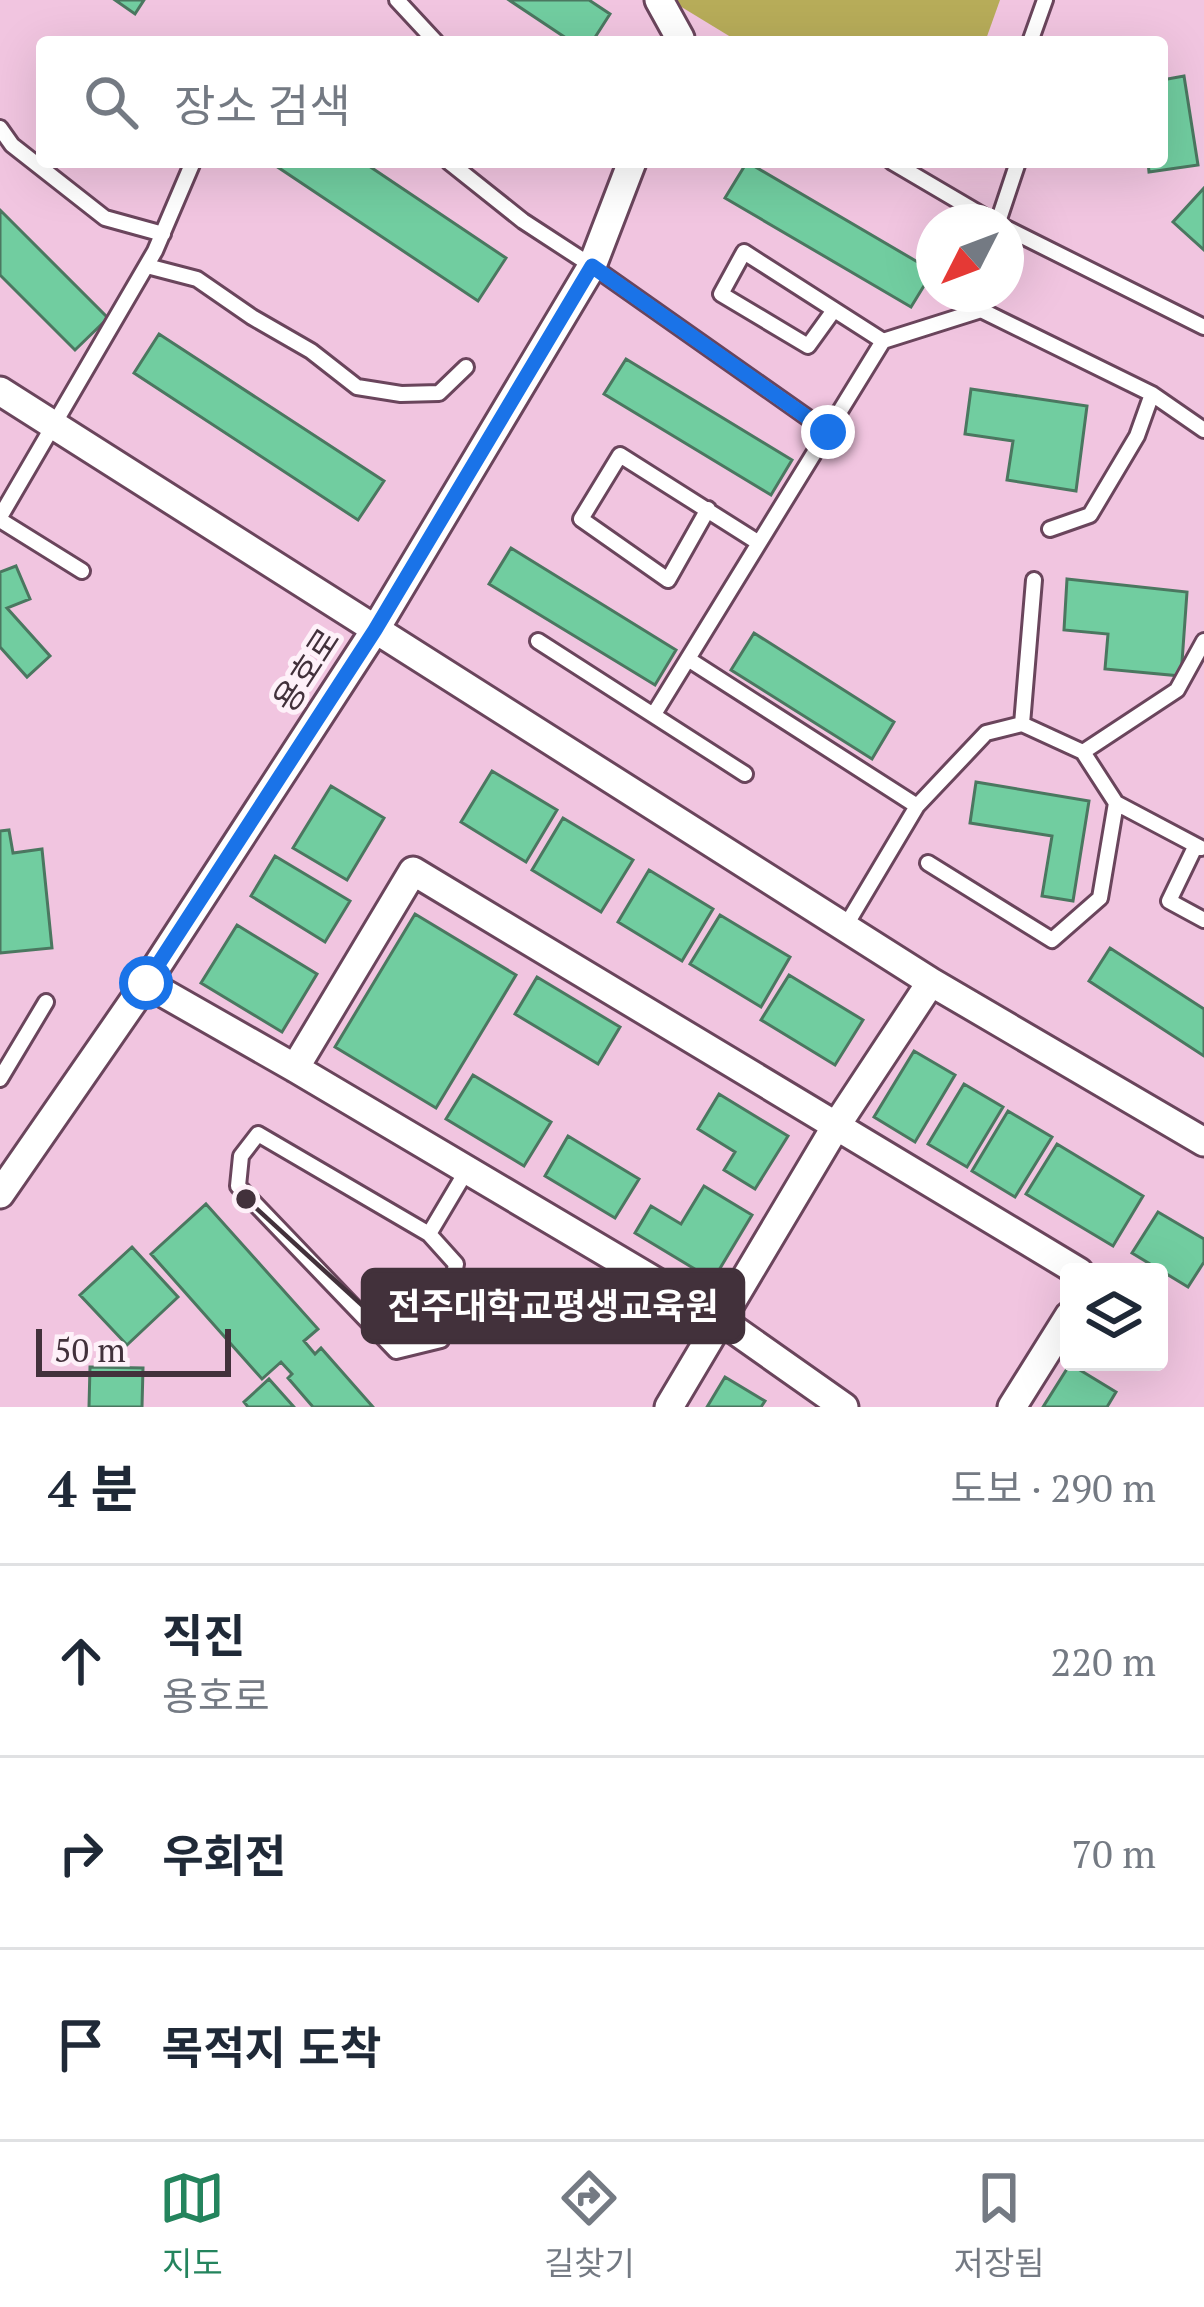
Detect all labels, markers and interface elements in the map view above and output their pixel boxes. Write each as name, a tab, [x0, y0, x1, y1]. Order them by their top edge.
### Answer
search box	[36, 36, 1168, 168]
icon: search	[78, 69, 144, 135]
text: 장소 검색	[174, 75, 351, 135]
north arrow	[916, 204, 1024, 312]
route end	[801, 405, 855, 459]
street label: 용호로	[263, 620, 348, 720]
route start	[119, 956, 173, 1010]
map controls	[1060, 1263, 1168, 1371]
button: layers	[1060, 1263, 1168, 1371]
callout: 전주대학교평생교육원	[363, 1270, 743, 1342]
text: 전주대학교평생교육원	[387, 1282, 719, 1329]
scale bar	[36, 1323, 231, 1376]
text: 50 m	[54, 1328, 126, 1371]
text: 4 분	[48, 1454, 138, 1522]
text: 도보 · 290 m	[950, 1461, 1156, 1513]
text: 직진	[162, 1605, 245, 1665]
icon: ahead	[48, 1628, 114, 1694]
text: 220 m	[1051, 1635, 1156, 1687]
text: 용호로	[162, 1669, 270, 1721]
icon: right	[48, 1820, 114, 1886]
text: 우회전	[162, 1825, 286, 1885]
text: 70 m	[1071, 1827, 1156, 1879]
icon: arrive	[48, 2012, 114, 2078]
text: 목적지 도착	[162, 2017, 381, 2077]
tab: 지도	[159, 2165, 225, 2285]
tab: 길찾기	[544, 2165, 635, 2285]
tab: 저장됨	[954, 2165, 1045, 2285]

